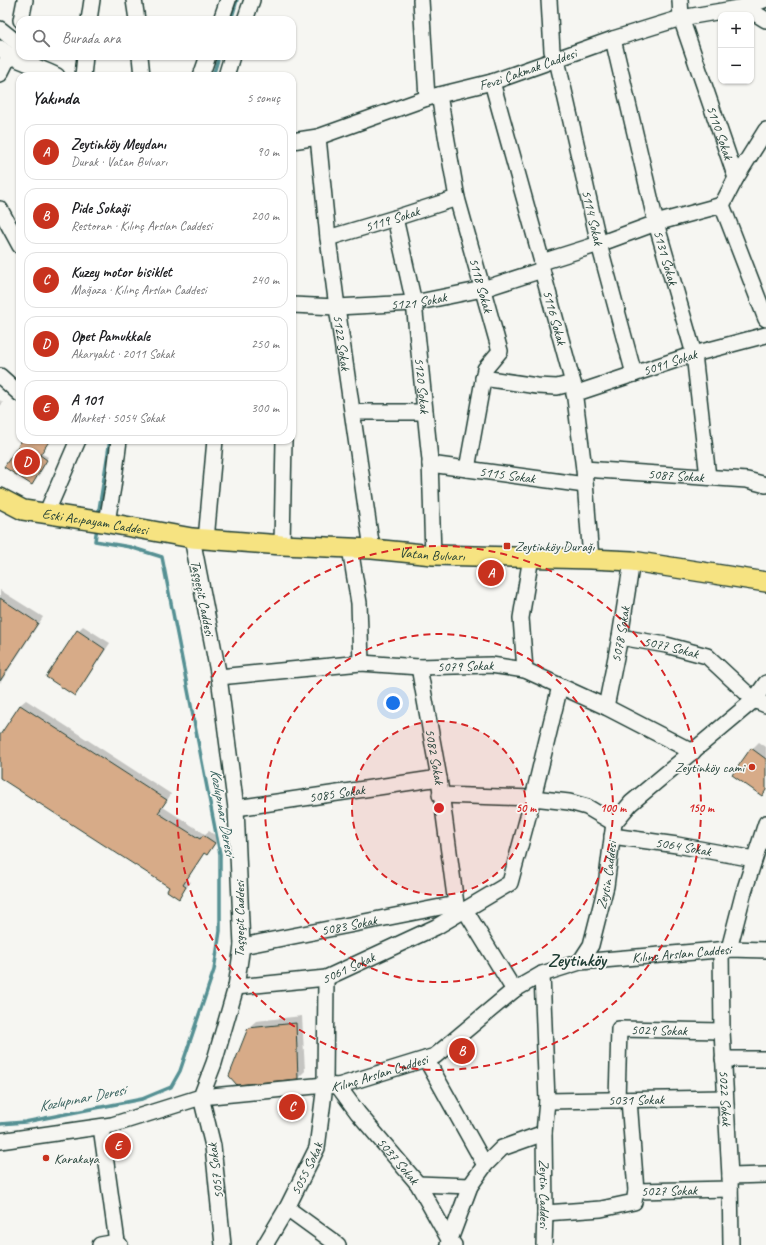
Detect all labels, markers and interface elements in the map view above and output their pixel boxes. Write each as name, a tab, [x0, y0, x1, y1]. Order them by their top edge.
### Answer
map controls	[718, 12, 754, 84]
button: +	[718, 12, 754, 48]
search box	[16, 16, 296, 60]
icon: search	[30, 27, 52, 49]
text: Burada ara	[62, 29, 120, 48]
street label: Fevzi Çakmak Caddesi	[478, 44, 581, 94]
button: −	[718, 48, 754, 84]
text: Yakında	[32, 88, 79, 109]
text: 5 sonuç	[247, 90, 280, 106]
street label: 5110 Sokak	[703, 103, 737, 163]
text: Zeytinköy Meydanı	[71, 135, 166, 154]
text: A	[43, 144, 49, 160]
text: 90 m	[257, 144, 279, 160]
text: Durak · Vatan Bulvarı	[71, 154, 167, 170]
street label: 5114 Sokak	[578, 188, 607, 248]
text: Pide Sokaği	[71, 199, 129, 218]
street label: 5119 Sokak	[363, 202, 423, 235]
text: B	[43, 208, 49, 224]
text: 200 m	[251, 208, 279, 224]
text: Restoran · Kılınç Arslan Caddesi	[71, 218, 212, 234]
street label: 5131 Sokak	[650, 228, 682, 288]
street label: 5118 Sokak	[465, 256, 497, 315]
text: Kuzey motor bisiklet	[71, 263, 172, 282]
text: C	[43, 272, 49, 288]
text: 240 m	[251, 272, 279, 288]
text: Mağaza · Kılınç Arslan Caddesi	[71, 282, 207, 298]
street label: 5121 Sokak	[390, 288, 449, 313]
street label: 5116 Sokak	[539, 288, 570, 348]
street label: 5122 Sokak	[329, 314, 354, 372]
text: Opet Pamukkale	[71, 327, 150, 346]
text: D	[42, 336, 50, 352]
text: 250 m	[251, 336, 279, 352]
street label: 5091 Sokak	[641, 345, 700, 379]
text: Akaryakıt · 2011 Sokak	[71, 346, 175, 362]
street label: 5120 Sokak	[411, 357, 433, 415]
text: A 101	[71, 391, 103, 410]
text: E	[43, 400, 49, 416]
text: 300 m	[251, 400, 279, 416]
text: Market · 5054 Sokak	[71, 410, 165, 426]
pin: D	[14, 447, 40, 477]
street label: 5115 Sokak	[478, 463, 537, 487]
street label: 5087 Sokak	[647, 465, 705, 486]
street label: Eski Acıpayam Caddesi	[41, 505, 152, 539]
place label: Zeytinköy Durağı	[515, 538, 596, 555]
marker: Zeytinköy Durağı	[502, 541, 512, 551]
street label: Vatan Bulvarı	[399, 544, 466, 565]
pin: A	[478, 558, 504, 588]
street label: Taşgeçit Caddesi	[187, 559, 219, 640]
street label: 5078 Sokak	[607, 605, 634, 664]
street label: 5077 Sokak	[642, 633, 701, 663]
street label: 5079 Sokak	[437, 657, 494, 675]
your location	[383, 693, 403, 713]
street label: 5082 Sokak	[421, 728, 448, 786]
place label: Zeytinköy cami	[675, 759, 746, 776]
marker: Zeytinköy cami	[747, 762, 757, 772]
water label: Kozlupınar Deresi	[206, 767, 240, 861]
street label: 5085 Sokak	[308, 781, 367, 806]
text: 50 m	[516, 800, 537, 816]
text: 100 m	[600, 800, 627, 816]
text: 150 m	[688, 800, 715, 816]
centre of rings	[432, 801, 446, 815]
street label: 5064 Sokak	[654, 834, 713, 860]
street label: Zeytin Caddesi	[592, 838, 621, 911]
street label: Taşgeçit Caddesi	[231, 878, 248, 957]
street label: 5083 Sokak	[320, 912, 379, 939]
street label: Kılınç Arslan Caddesi	[631, 941, 734, 966]
street label: 5061 Sokak	[322, 948, 378, 987]
district label: Zeytinköy	[548, 949, 608, 971]
street label: 5029 Sokak	[631, 1021, 688, 1039]
pin: B	[449, 1036, 475, 1066]
street label: Kılınç Arslan Caddesi	[331, 1050, 432, 1095]
street label: 5022 Sokak	[715, 1069, 735, 1127]
water label: Kozlupınar Deresi	[37, 1080, 131, 1116]
street label: 5031 Sokak	[608, 1091, 665, 1109]
pin: C	[279, 1092, 305, 1122]
pin: E	[105, 1131, 131, 1161]
street label: 5037 Sokak	[373, 1134, 423, 1189]
street label: 5057 Sokak	[204, 1141, 227, 1200]
street label: 5055 Sokak	[287, 1141, 327, 1198]
place label: Karakaya	[54, 1150, 100, 1167]
marker: Karakaya	[41, 1153, 51, 1163]
street label: Zeytin Caddesi	[535, 1159, 553, 1231]
street label: 5027 Sokak	[641, 1182, 698, 1200]

